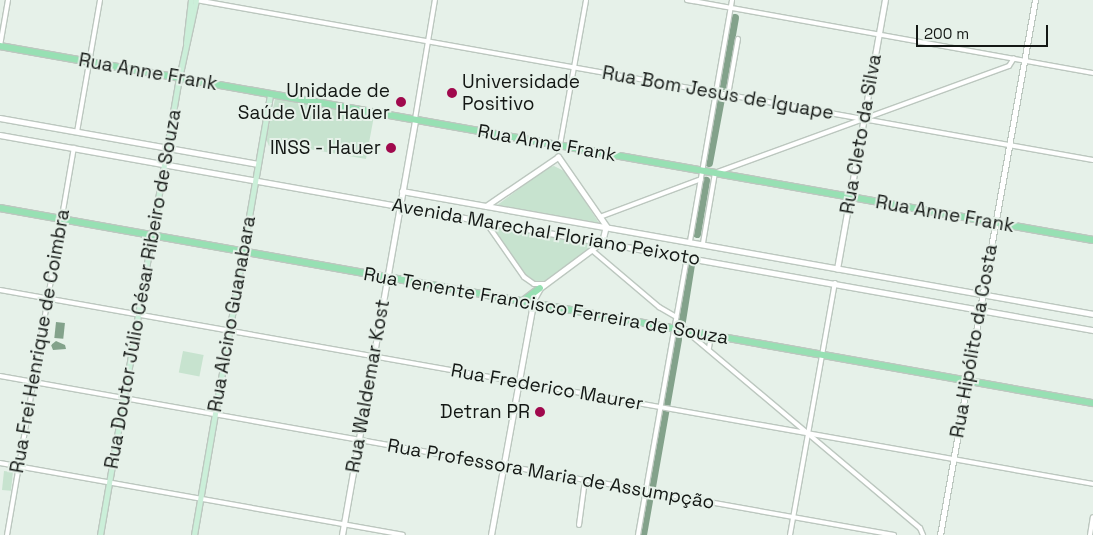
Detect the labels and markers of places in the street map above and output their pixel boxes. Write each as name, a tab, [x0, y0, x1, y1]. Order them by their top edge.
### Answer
place label: Universidade Positivo	[462, 71, 580, 115]
place label: Unidade de Saúde Vila Hauer	[238, 80, 390, 124]
marker: Universidade Positivo	[446, 87, 458, 99]
marker: Unidade de Saúde Vila Hauer	[394, 95, 408, 109]
place label: INSS - Hauer	[269, 137, 381, 159]
marker: INSS - Hauer	[385, 142, 397, 154]
place label: Detran PR	[440, 401, 530, 423]
marker: Detran PR	[534, 406, 546, 418]

